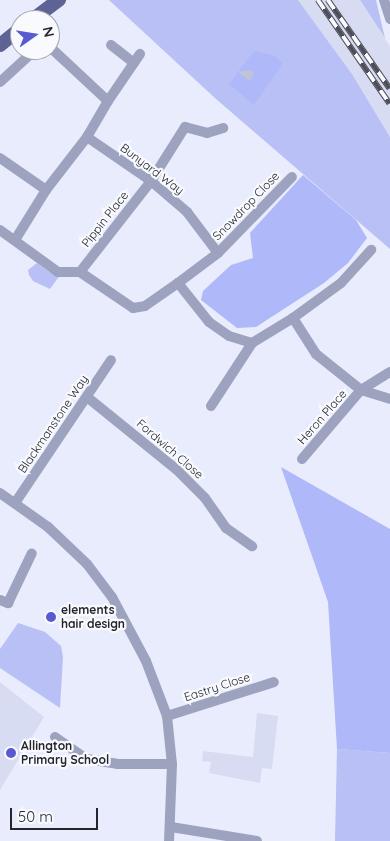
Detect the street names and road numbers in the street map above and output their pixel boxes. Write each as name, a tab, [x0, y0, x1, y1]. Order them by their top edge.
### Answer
street label: Bunyard Way	[117, 140, 187, 198]
street label: Snowdrop Close	[210, 169, 282, 243]
street label: Pippin Place	[79, 188, 131, 250]
street label: Blackmanstone Way	[15, 372, 91, 476]
street label: Heron Place	[294, 387, 350, 447]
street label: Fordwich Close	[134, 416, 206, 482]
street label: Eastry Close	[182, 670, 252, 704]

